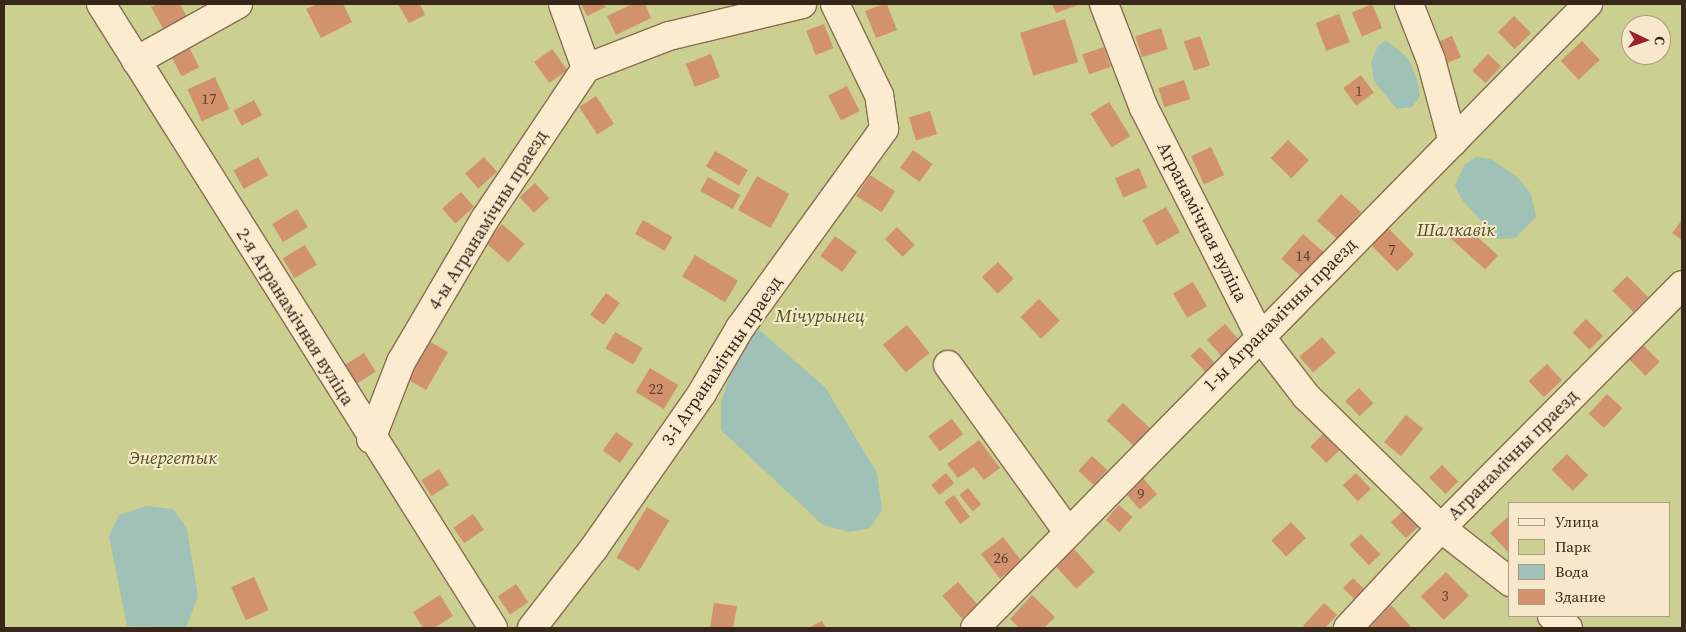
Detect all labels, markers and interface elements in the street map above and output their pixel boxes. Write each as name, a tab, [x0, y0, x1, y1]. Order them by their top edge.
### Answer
north arrow	[1621, 15, 1671, 65]
text: С	[1650, 36, 1670, 46]
house number: 1	[1355, 82, 1363, 100]
house number: 17	[202, 90, 216, 108]
street label: 4-ы Агранамічны праезд	[424, 126, 552, 314]
street label: Агранамічная вуліца	[1152, 138, 1252, 306]
park label: Шалкавік	[1417, 219, 1495, 241]
street label: 2-я Агранамічная вуліца	[232, 224, 358, 410]
street label: 1-ы Агранамічны праезд	[1199, 234, 1361, 396]
house number: 7	[1388, 241, 1396, 259]
house number: 14	[1296, 247, 1310, 265]
street label: 3-і Агранамічны праезд	[657, 272, 787, 450]
park label: Мічурынец	[775, 305, 865, 327]
house number: 22	[649, 380, 663, 398]
street label: Агранамічны праезд	[1443, 385, 1583, 525]
park label: Энергетык	[129, 447, 217, 469]
house number: 9	[1137, 485, 1145, 503]
legend	[1508, 502, 1671, 617]
text: Улица	[1555, 511, 1599, 532]
text: Парк	[1555, 536, 1591, 557]
house number: 26	[994, 549, 1008, 567]
text: Вода	[1555, 561, 1589, 582]
text: Здание	[1555, 586, 1606, 607]
house number: 3	[1441, 587, 1449, 605]

